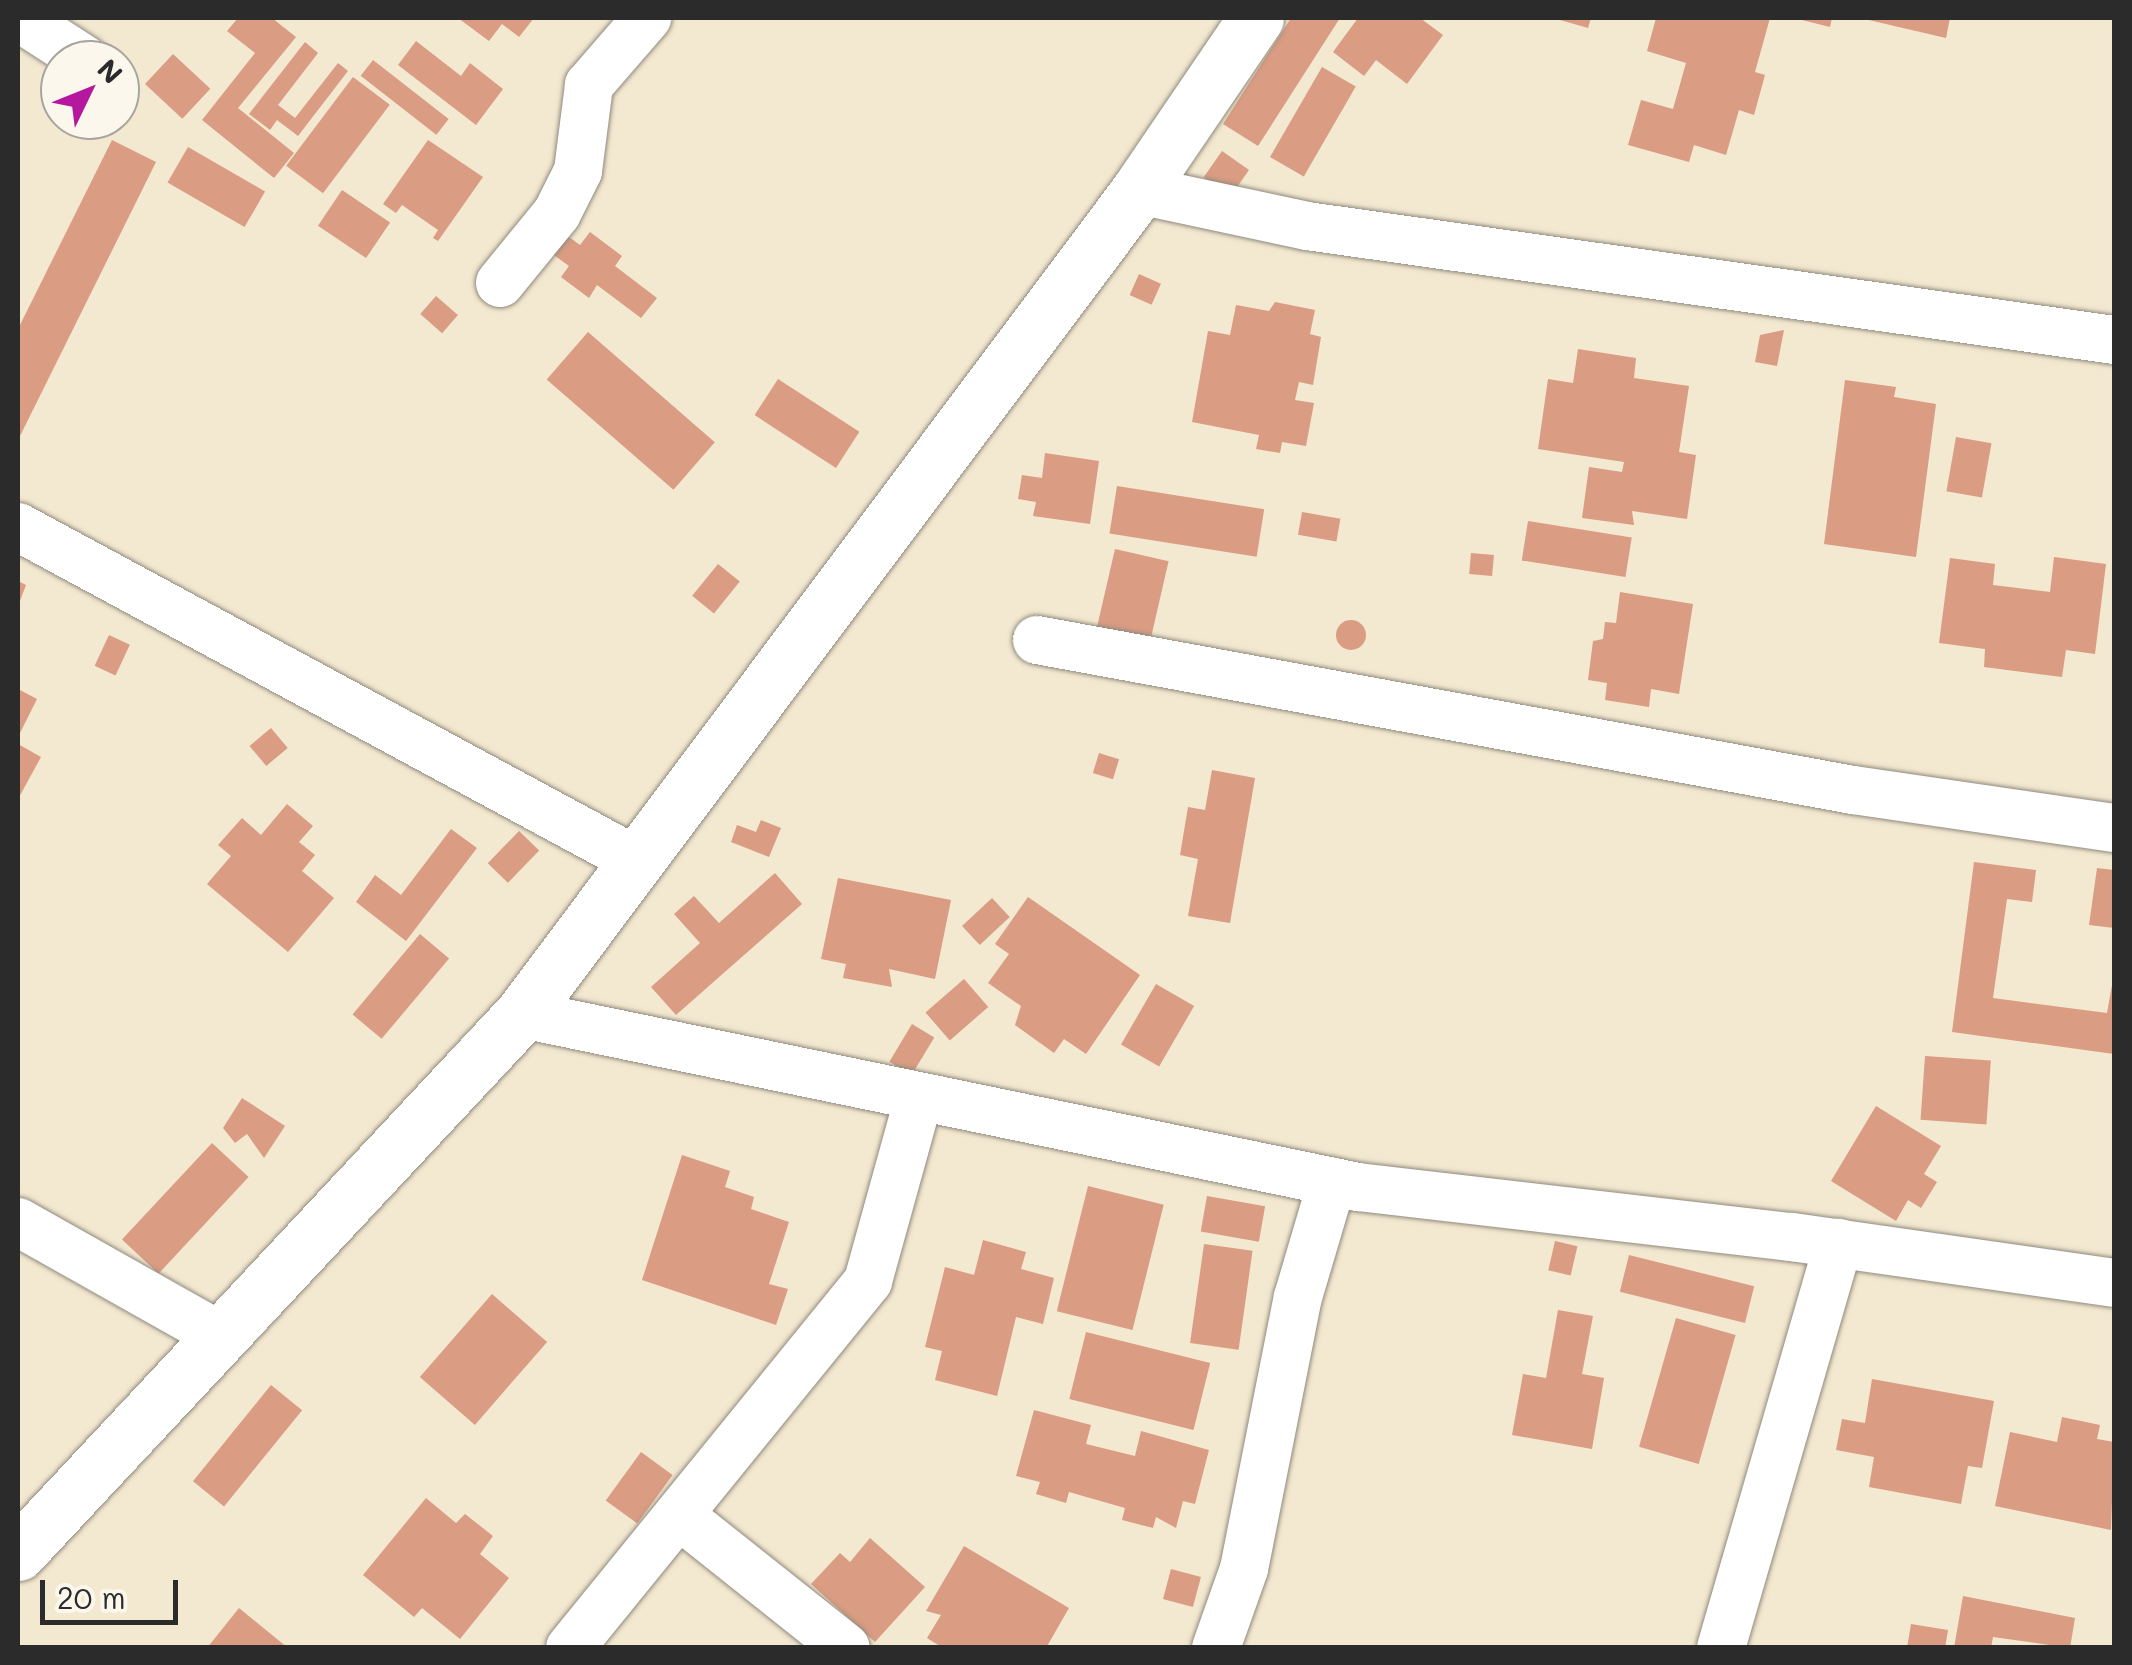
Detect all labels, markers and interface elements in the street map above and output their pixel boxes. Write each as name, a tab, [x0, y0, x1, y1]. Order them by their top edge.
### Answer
north arrow	[40, 40, 140, 140]
text: N	[90, 51, 131, 91]
scale bar	[45, 1560, 182, 1622]
text: 20 m	[57, 1577, 126, 1617]

